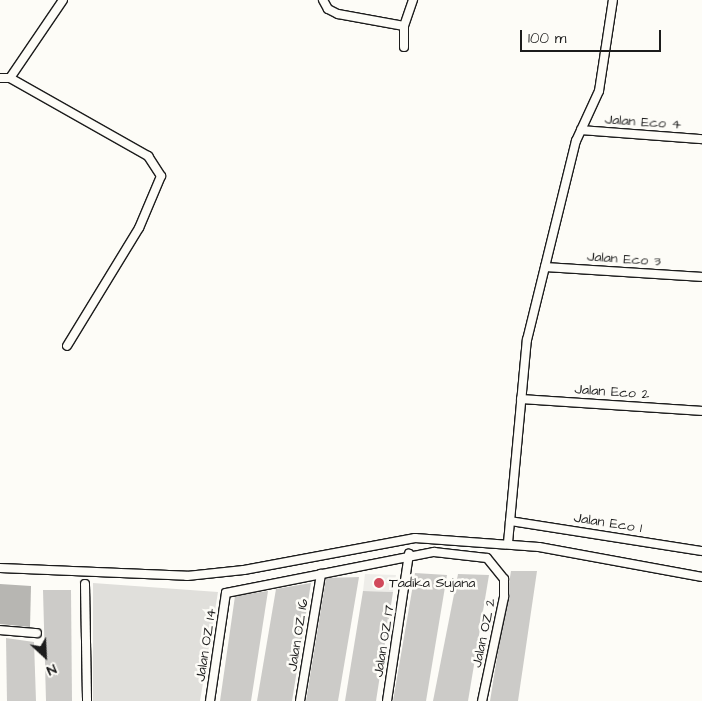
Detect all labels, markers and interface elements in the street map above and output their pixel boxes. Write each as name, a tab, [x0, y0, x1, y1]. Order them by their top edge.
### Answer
scale bar	[522, 20, 663, 52]
text: 100 m	[528, 28, 567, 49]
street label: Jalan Eco 4	[604, 111, 682, 133]
street label: Jalan Eco 3	[586, 248, 662, 270]
street label: Jalan Eco 2	[574, 381, 650, 403]
street label: Jalan Eco 1	[573, 509, 643, 537]
place label: Tadika Sujana	[389, 575, 475, 591]
marker: Tadika Sujana	[373, 577, 385, 589]
street label: Jalan OZ 2	[468, 597, 500, 669]
street label: Jalan OZ 16	[284, 598, 312, 672]
street label: Jalan OZ 17	[370, 604, 398, 678]
street label: Jalan OZ 14	[192, 607, 220, 683]
north arrow	[20, 631, 70, 681]
text: N	[43, 659, 60, 681]

